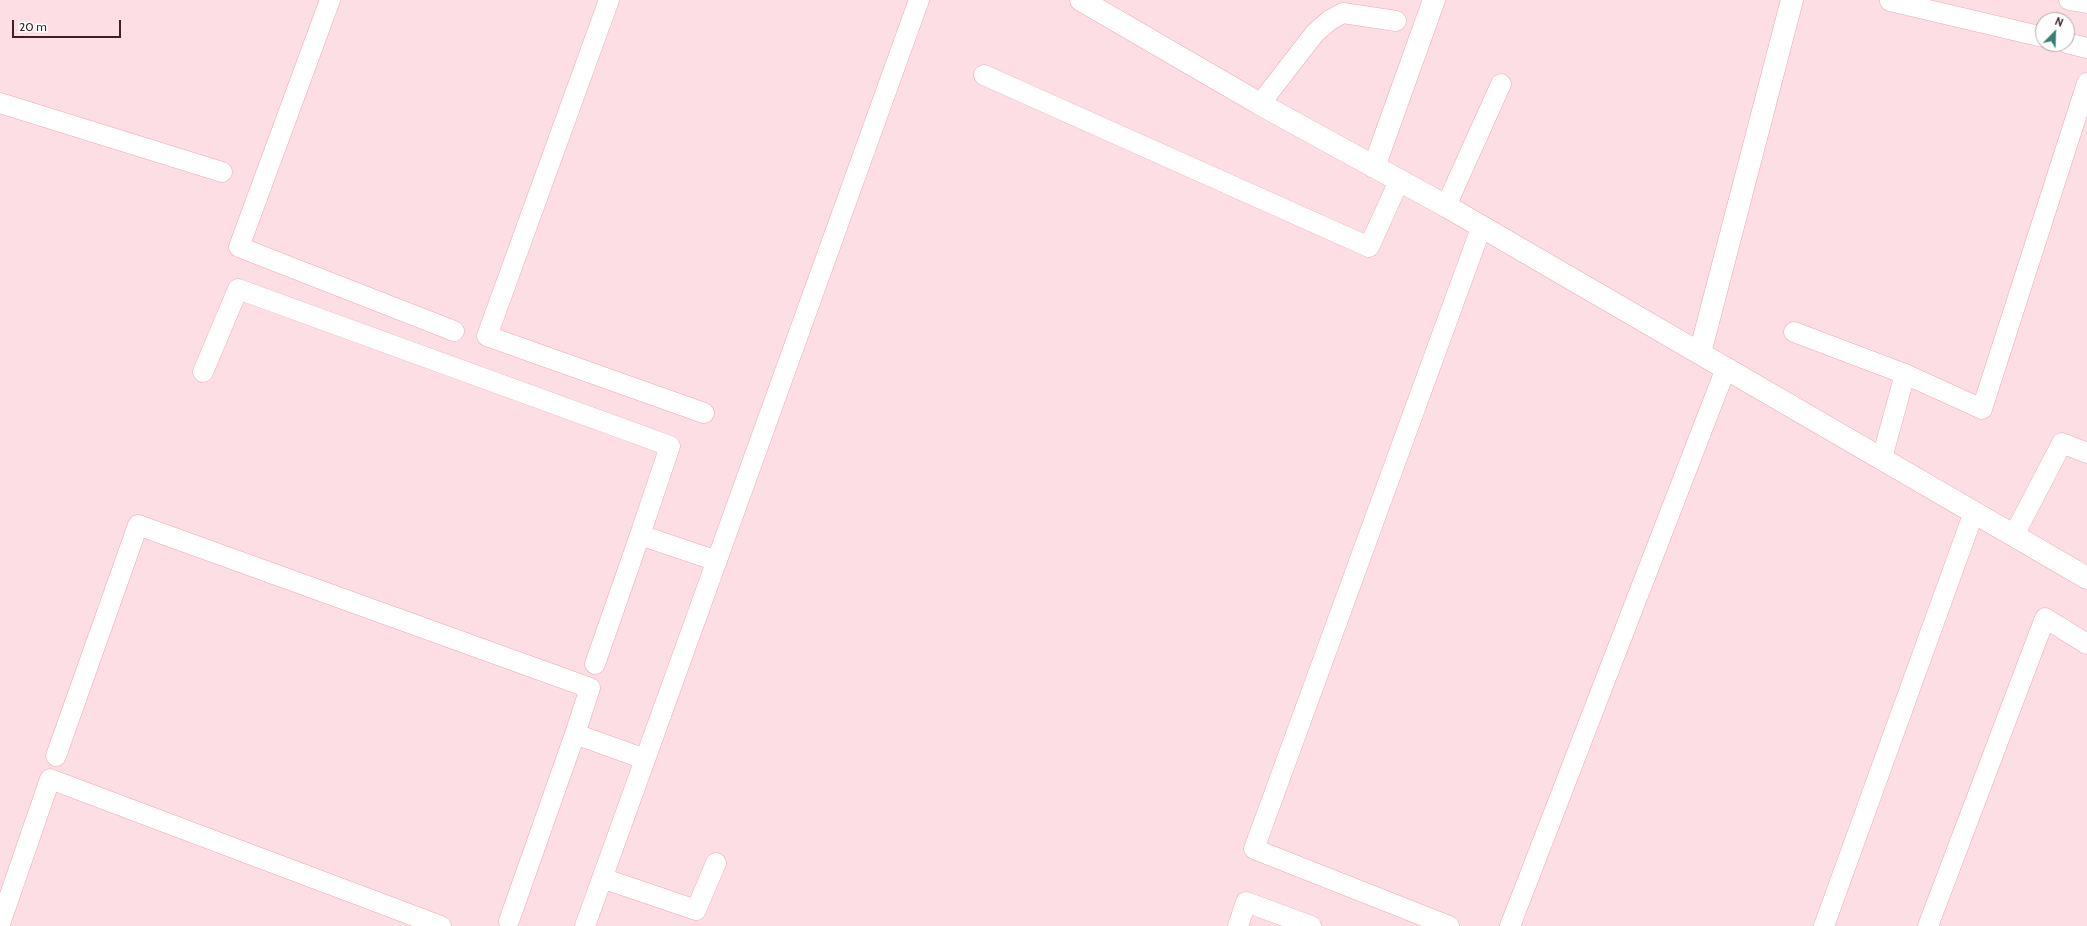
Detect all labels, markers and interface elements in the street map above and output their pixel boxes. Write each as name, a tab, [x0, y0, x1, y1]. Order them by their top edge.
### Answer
scale bar	[14, 12, 123, 38]
north arrow	[2035, 12, 2075, 52]
text: N	[2053, 14, 2066, 30]
text: 20 m	[19, 19, 47, 34]

